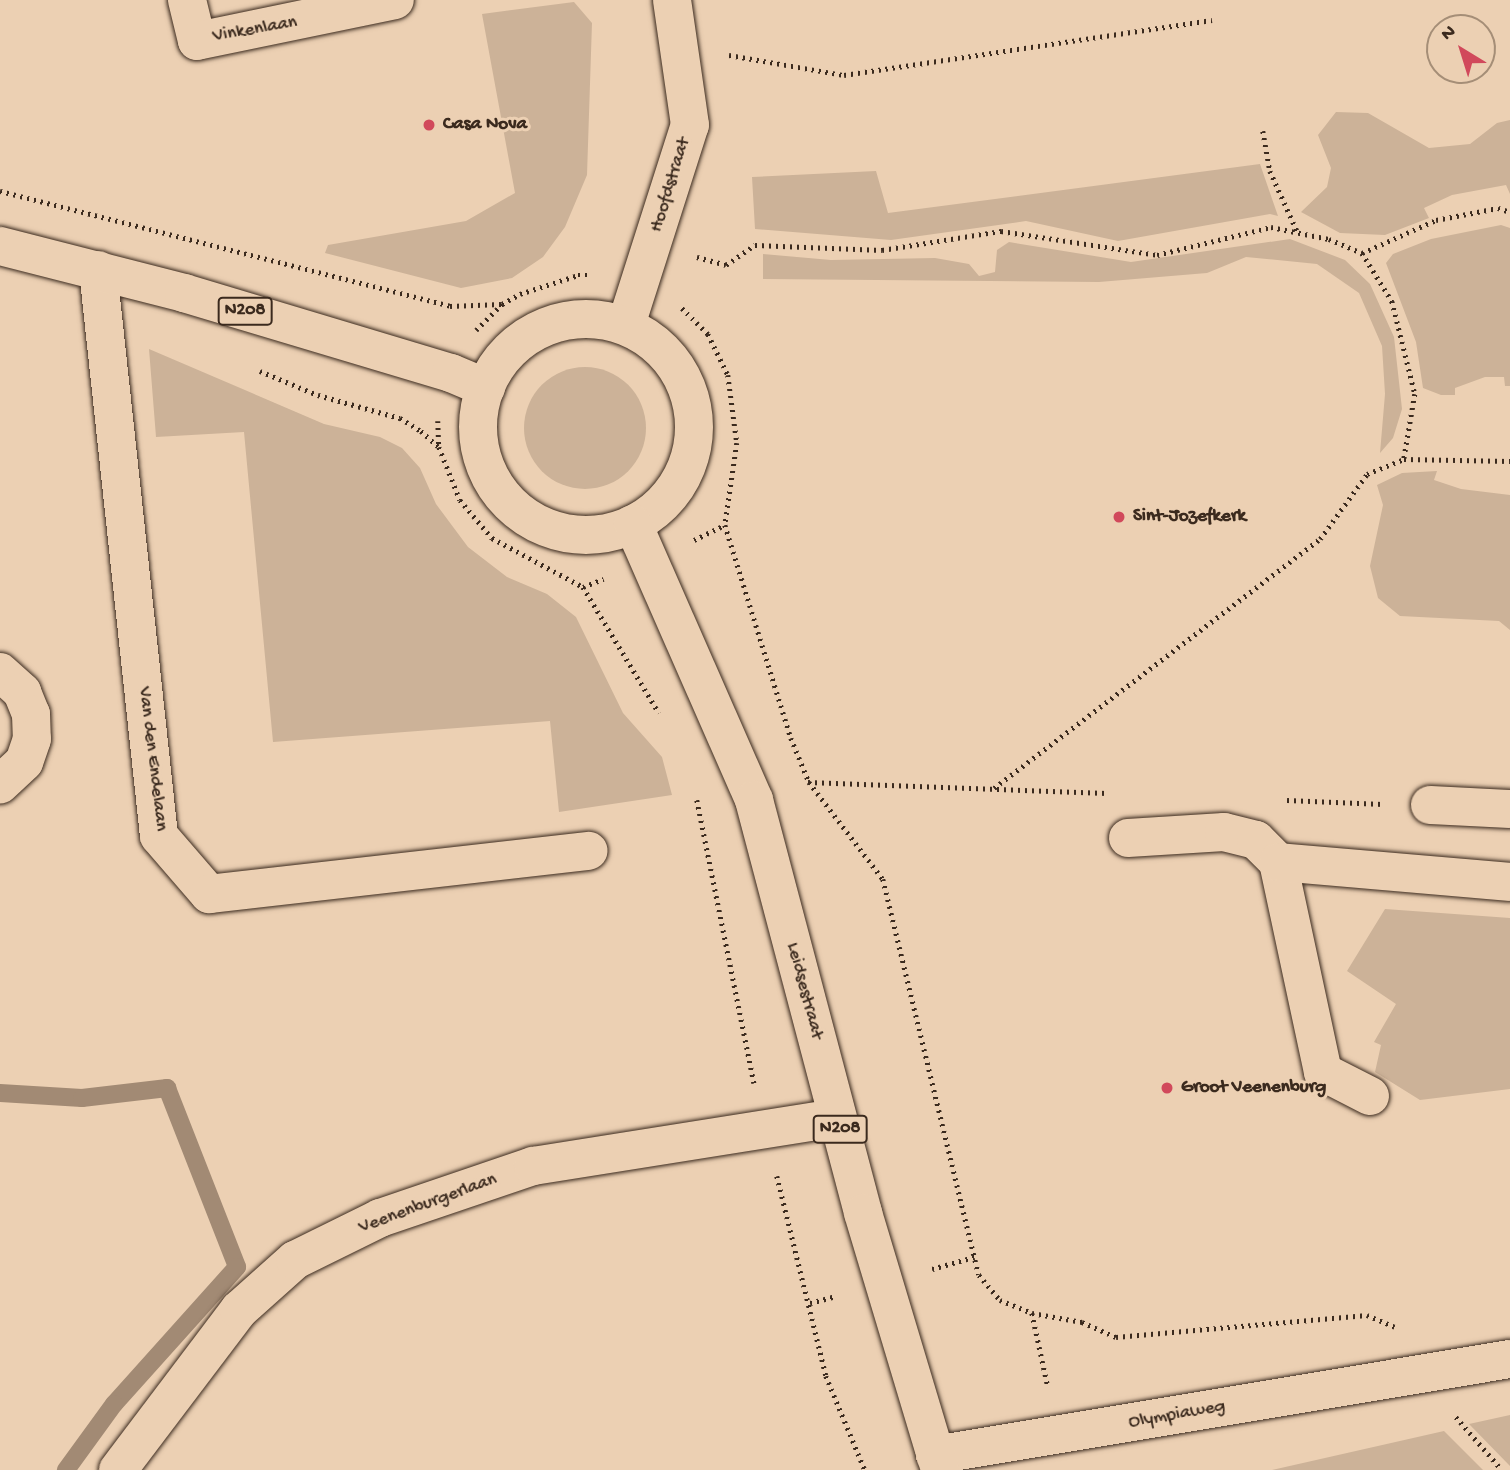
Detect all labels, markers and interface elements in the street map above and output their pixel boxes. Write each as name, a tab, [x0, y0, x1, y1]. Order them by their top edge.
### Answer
street label: Vinkenlaan	[211, 11, 299, 49]
north arrow	[1426, 14, 1496, 84]
text: N	[1437, 21, 1461, 47]
place label: Casa Nova	[443, 114, 527, 136]
marker: Casa Nova	[421, 117, 437, 133]
street label: Hoofdstraat	[646, 135, 696, 235]
road number: N208	[217, 296, 273, 326]
place label: Sint-Jozefkerk	[1133, 506, 1246, 528]
marker: Sint-Jozefkerk	[1111, 509, 1127, 525]
street label: Van den Endelaan	[132, 686, 172, 832]
street label: Leidsestraat	[780, 940, 828, 1042]
place label: Groot Veenenburg	[1181, 1077, 1326, 1099]
marker: Groot Veenenburg	[1159, 1080, 1175, 1096]
road number: N208	[812, 1114, 868, 1144]
street label: Veenenburgerlaan	[356, 1168, 500, 1240]
street label: Olympiaweg	[1127, 1395, 1227, 1435]

